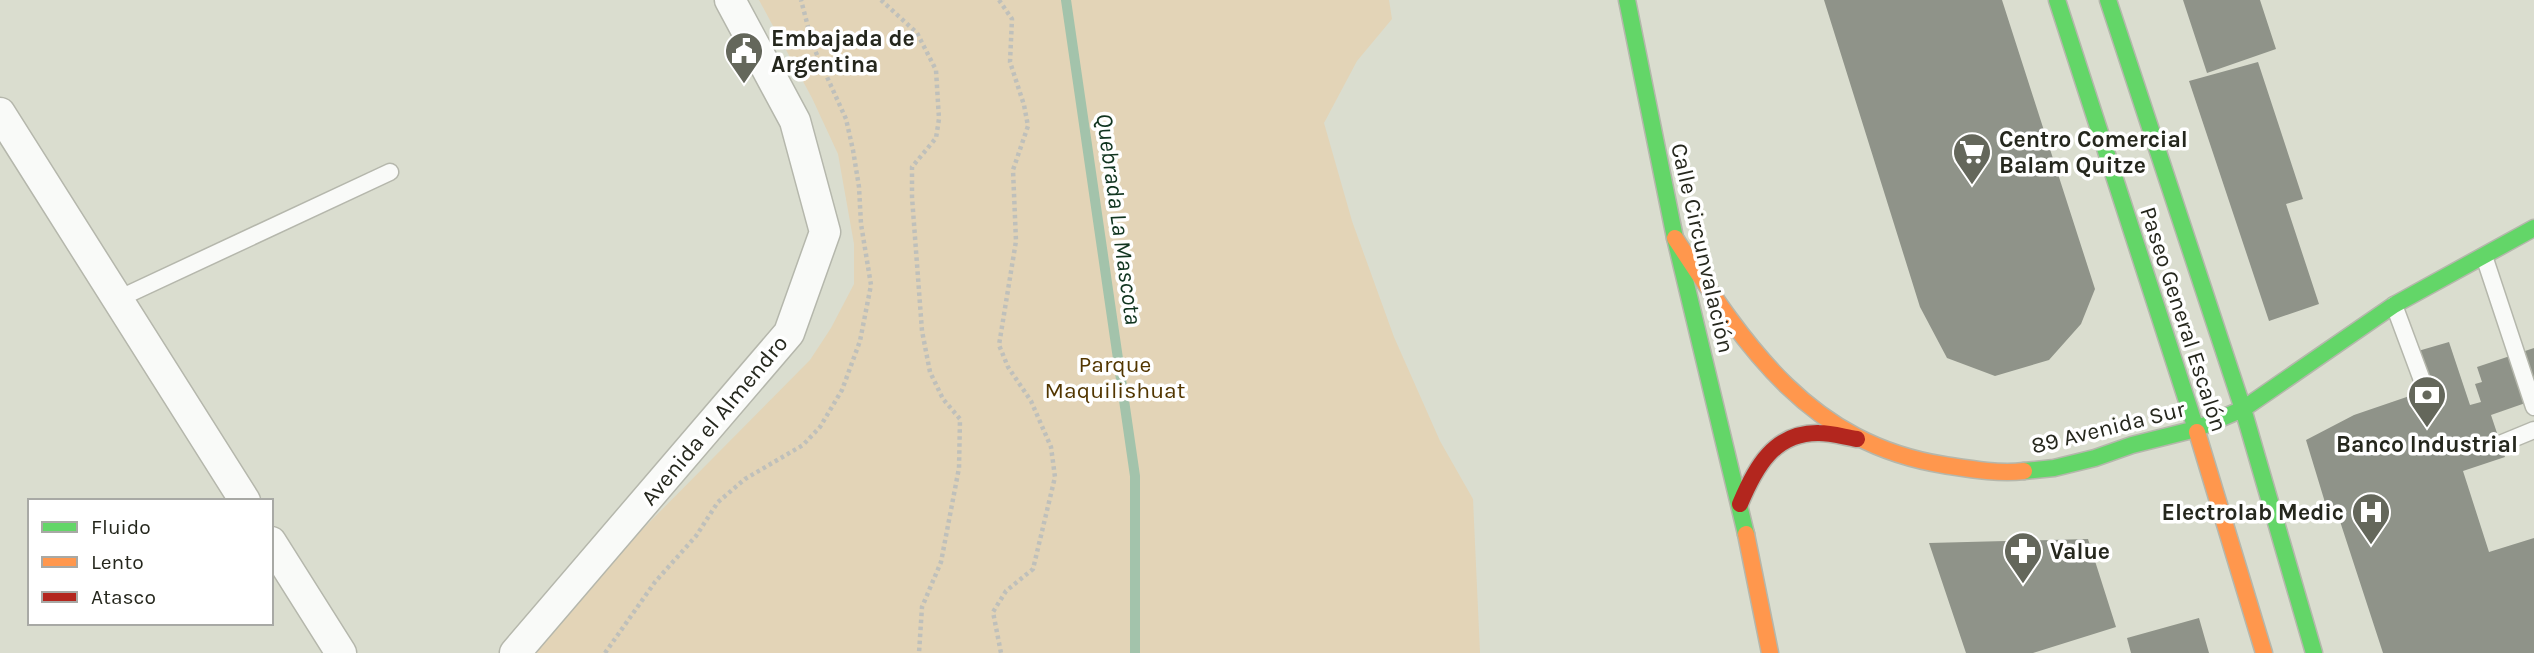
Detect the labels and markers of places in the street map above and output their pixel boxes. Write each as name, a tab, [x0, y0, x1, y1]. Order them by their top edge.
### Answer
place label: Embajada de Argentina	[771, 25, 915, 78]
public building icon: Embajada de Argentina	[723, 30, 765, 85]
place label: Centro Comercial Balam Quitze	[1999, 126, 2188, 179]
supermarket icon: Centro Comercial Balam Quitze	[1951, 131, 1993, 186]
bank icon: Banco Industrial	[2406, 374, 2448, 429]
place label: Banco Industrial	[2336, 431, 2518, 458]
hospital icon: Electrolab Medic	[2350, 491, 2392, 546]
place label: Electrolab Medic	[2161, 499, 2344, 526]
pharmacy icon: Value	[2002, 530, 2044, 585]
place label: Value	[2050, 538, 2110, 565]

